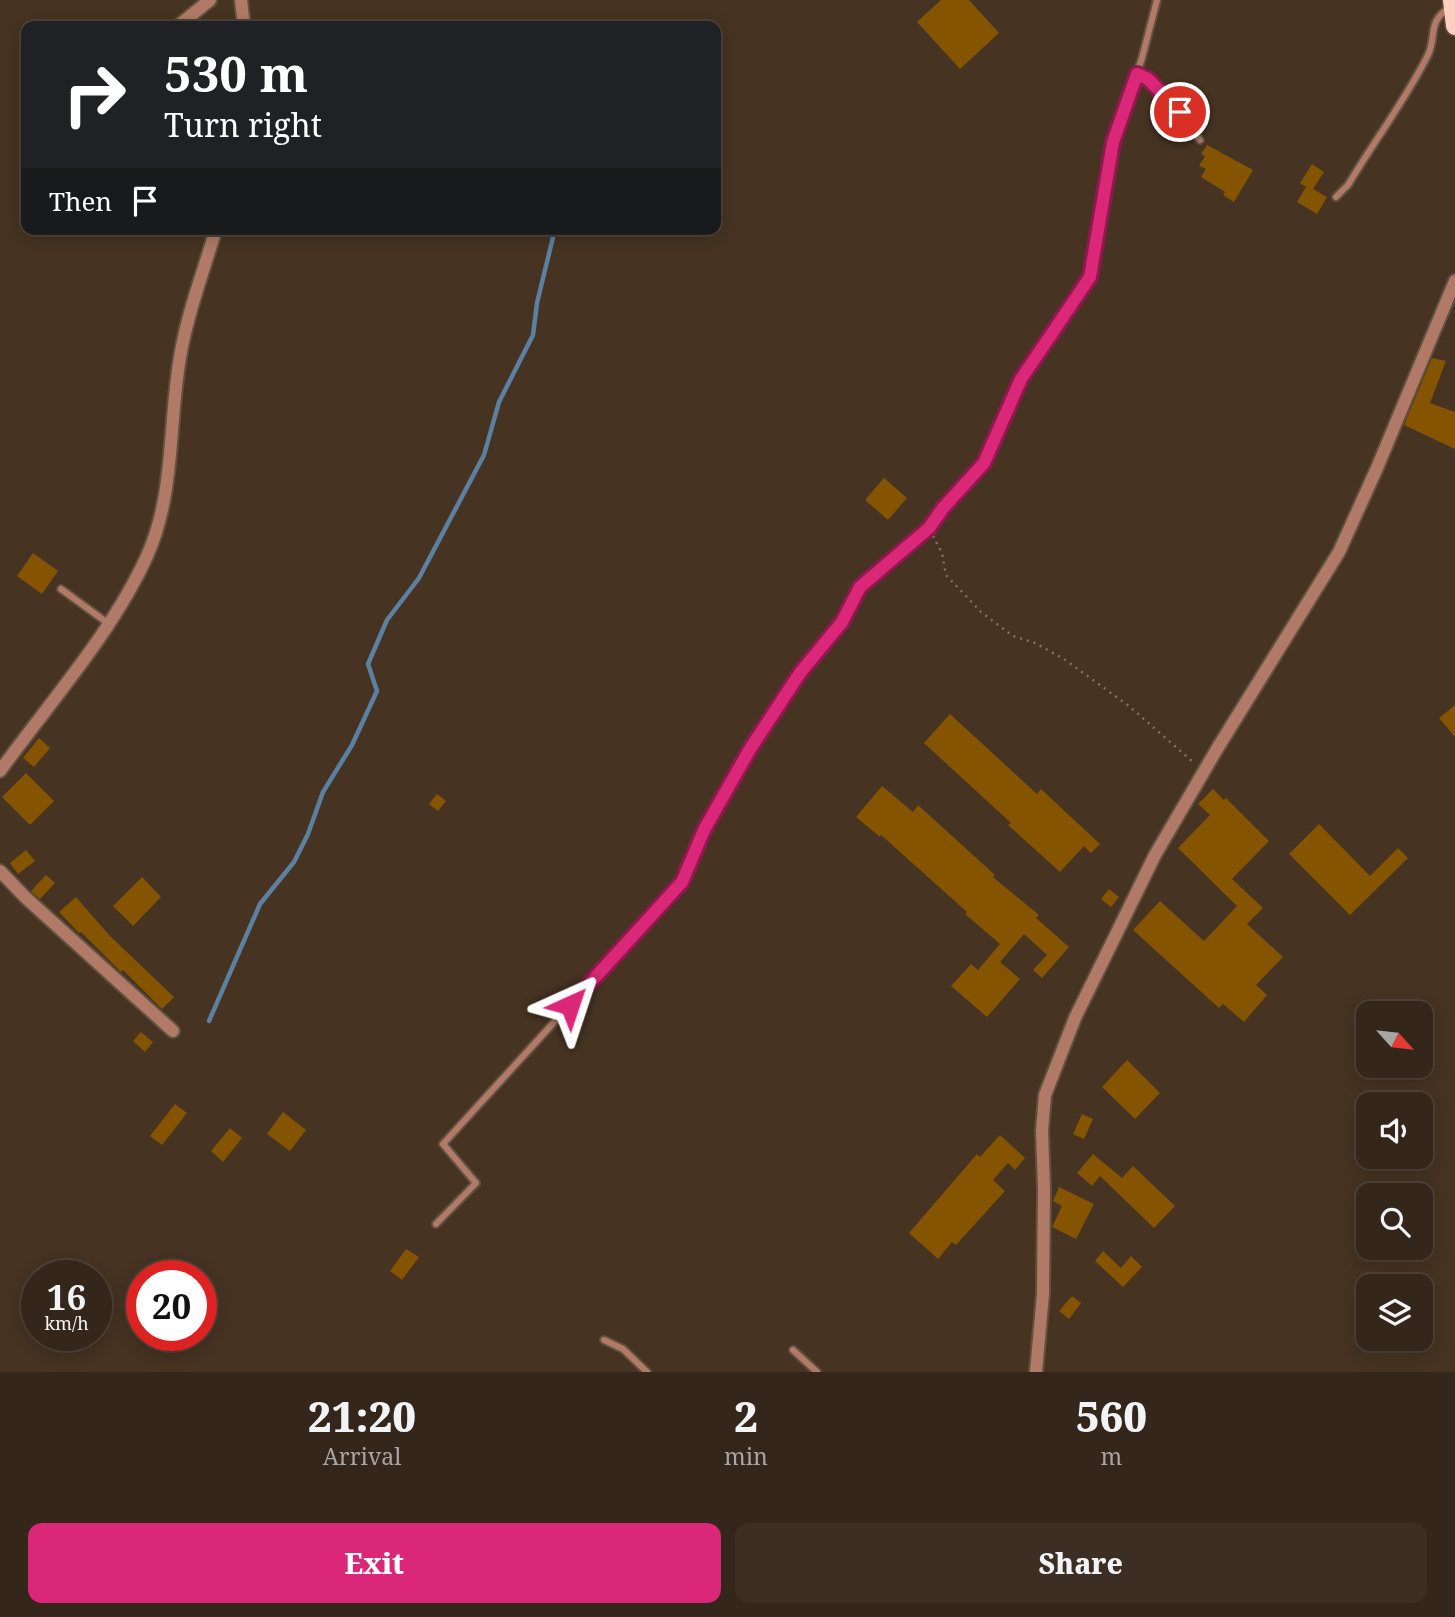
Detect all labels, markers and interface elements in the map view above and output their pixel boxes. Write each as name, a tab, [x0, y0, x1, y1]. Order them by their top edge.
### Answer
text: 530 m	[164, 40, 308, 106]
icon: right	[49, 49, 140, 140]
pin	[1150, 82, 1210, 142]
icon: arrive	[1161, 93, 1199, 131]
text: Turn right	[164, 103, 322, 146]
icon: arrive	[126, 182, 164, 220]
text: Then	[49, 183, 112, 219]
position arrow	[533, 968, 607, 1042]
north arrow	[1356, 1001, 1433, 1078]
map controls	[1356, 1001, 1433, 1351]
button: sound	[1356, 1092, 1433, 1169]
button: search	[1356, 1183, 1433, 1260]
speed limit sign: 20	[126, 1260, 217, 1351]
text: 16	[47, 1273, 86, 1320]
button: layers	[1356, 1274, 1433, 1351]
text: km/h	[44, 1311, 89, 1335]
text: 21:20	[308, 1387, 416, 1444]
text: 2	[734, 1387, 758, 1444]
text: 560	[1076, 1387, 1147, 1444]
text: Arrival	[323, 1440, 401, 1472]
text: min	[724, 1440, 768, 1472]
text: m	[1101, 1440, 1122, 1472]
button: Exit	[28, 1523, 721, 1603]
button: Share	[735, 1523, 1427, 1603]

